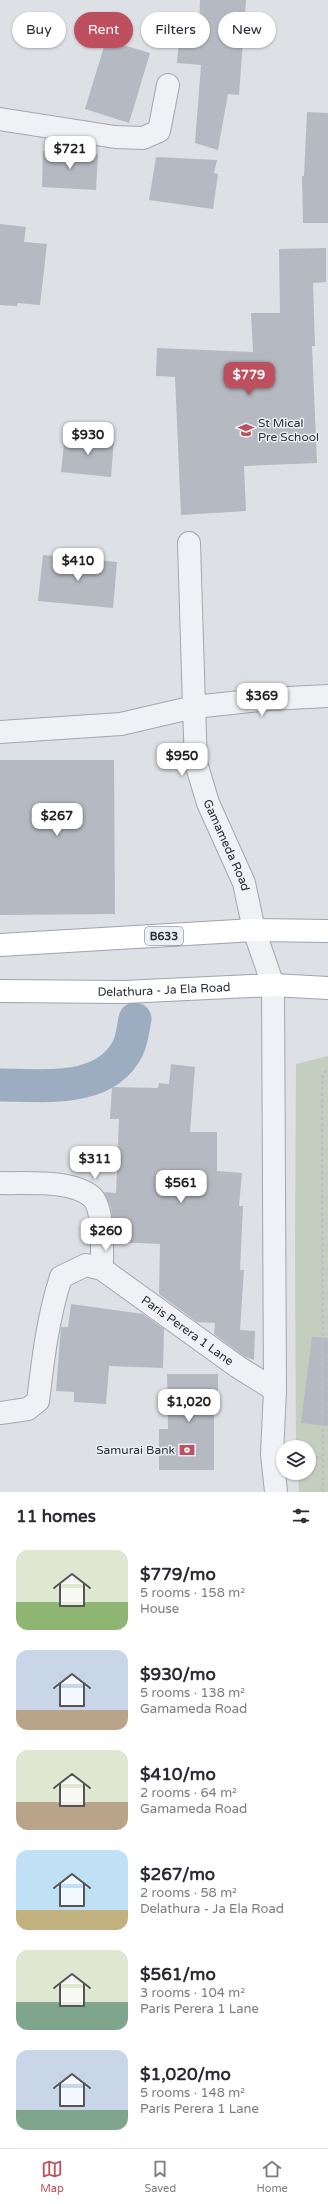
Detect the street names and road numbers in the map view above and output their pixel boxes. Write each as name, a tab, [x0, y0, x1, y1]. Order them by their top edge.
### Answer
street label: Gamameda Road	[200, 797, 252, 892]
road number: B633	[145, 927, 183, 945]
street label: Delathura - Ja Ela Road	[97, 980, 231, 999]
street label: Paris Perera 1 Lane	[139, 1293, 236, 1369]

